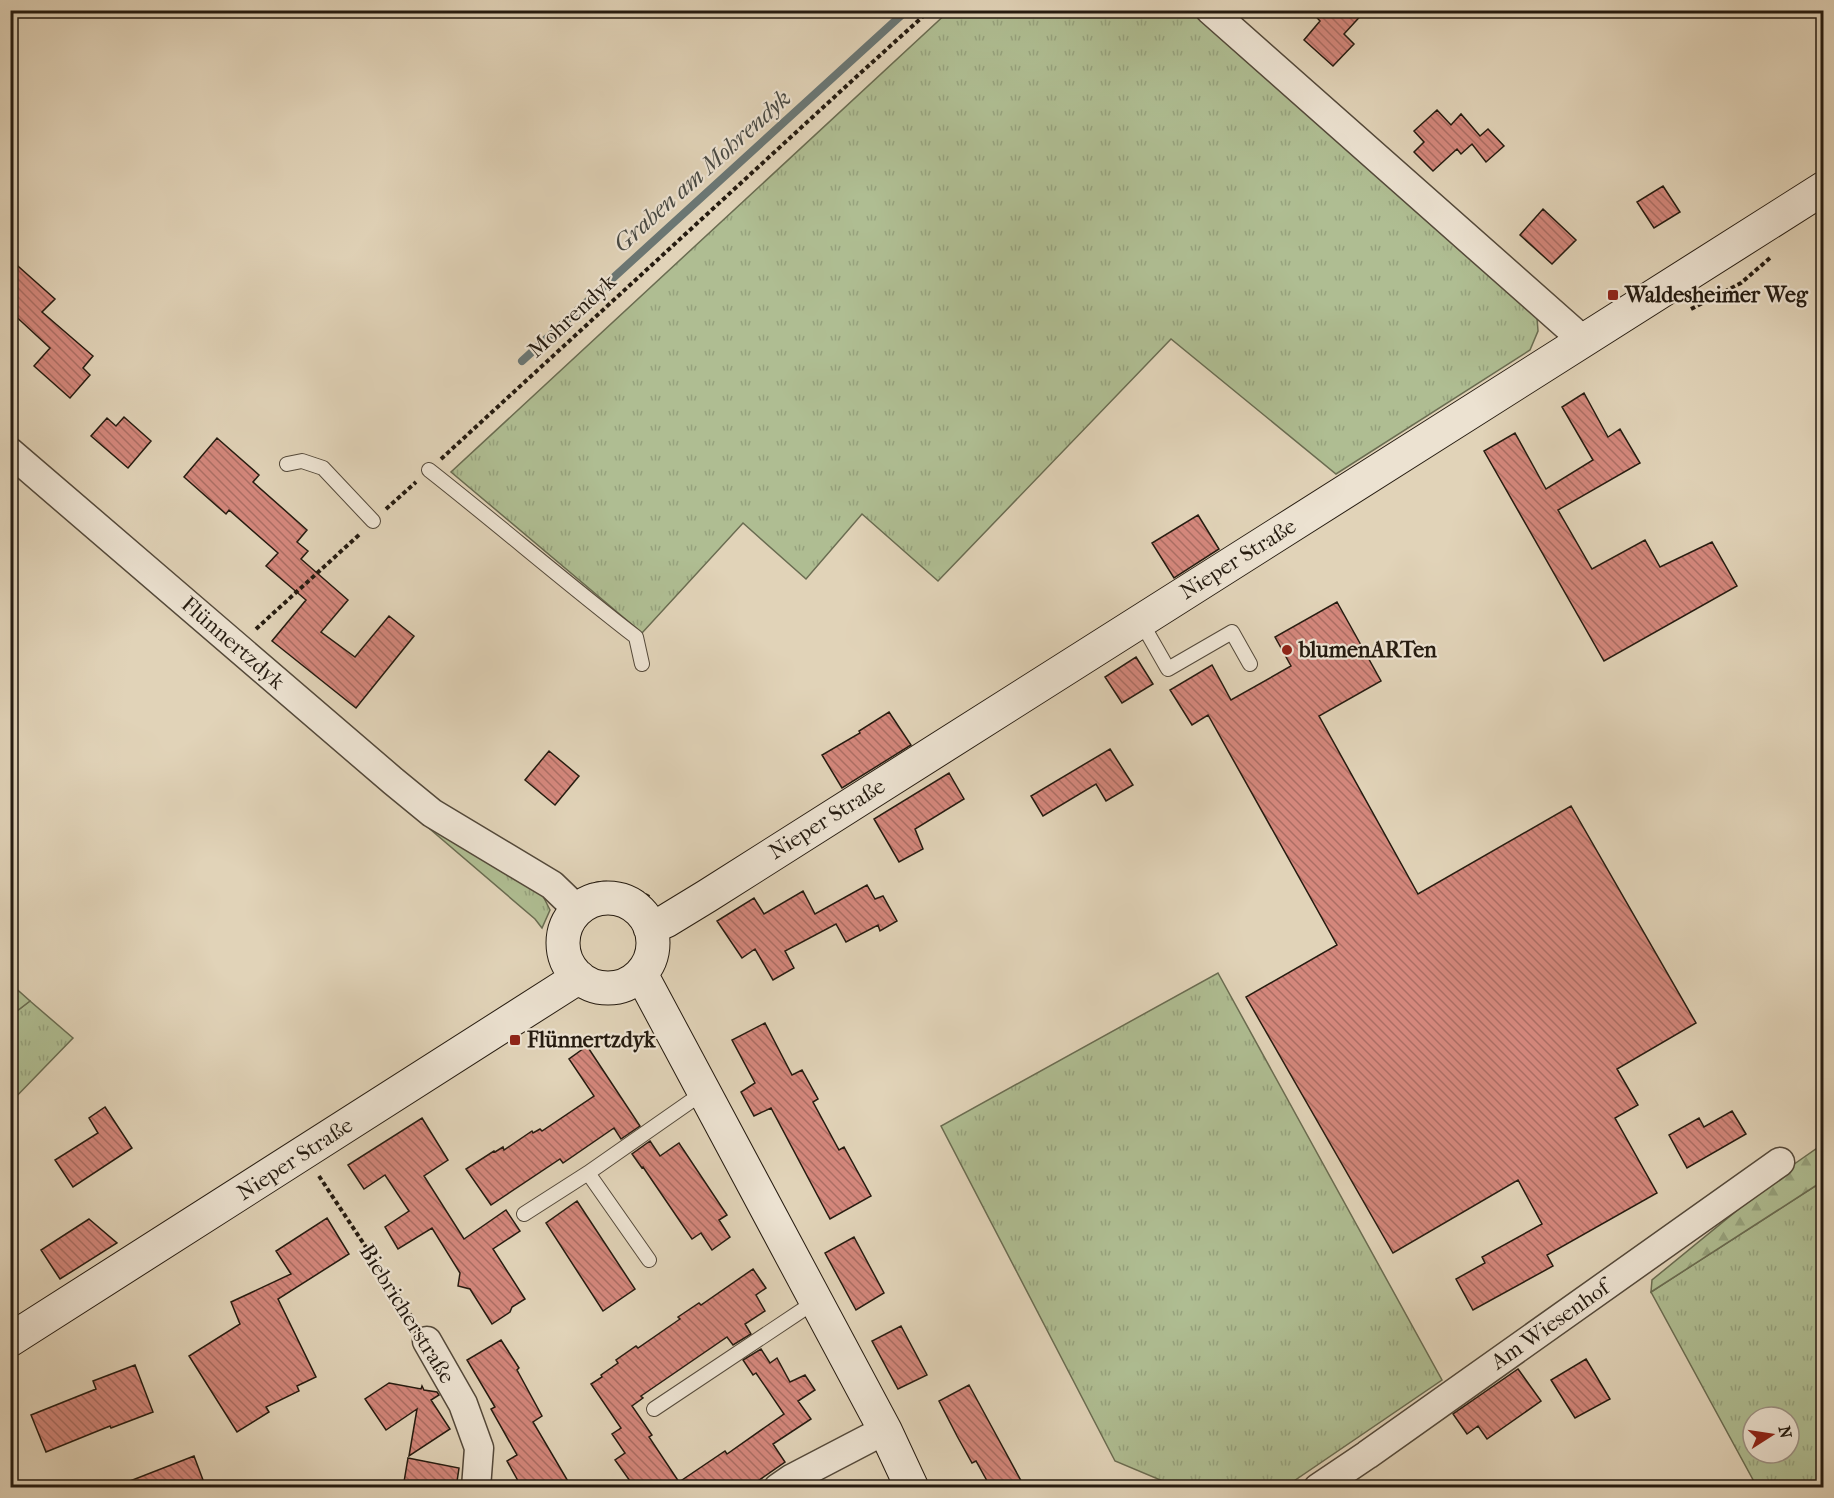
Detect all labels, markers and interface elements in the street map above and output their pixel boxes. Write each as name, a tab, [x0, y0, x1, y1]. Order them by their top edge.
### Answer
water label: Graben am Mohrendyk	[608, 84, 796, 258]
street label: Mohrendyk	[523, 268, 622, 363]
place label: Waldesheimer Weg	[1624, 282, 1809, 308]
marker: Waldesheimer Weg	[1606, 288, 1620, 302]
street label: Nieper Straße	[1175, 513, 1301, 605]
street label: Flünnertzdyk	[176, 591, 290, 695]
place label: blumenARTen	[1298, 637, 1437, 663]
marker: blumenARTen	[1280, 643, 1294, 657]
street label: Nieper Straße	[764, 773, 890, 865]
place label: Flünnertzdyk	[526, 1027, 656, 1053]
marker: Flünnertzdyk	[508, 1033, 522, 1047]
street label: Nieper Straße	[232, 1112, 358, 1206]
street label: Biebricherstraße	[354, 1240, 460, 1388]
street label: Am Wiesenhof	[1485, 1272, 1618, 1376]
north arrow	[1741, 1405, 1801, 1465]
text: N	[1775, 1424, 1796, 1441]

